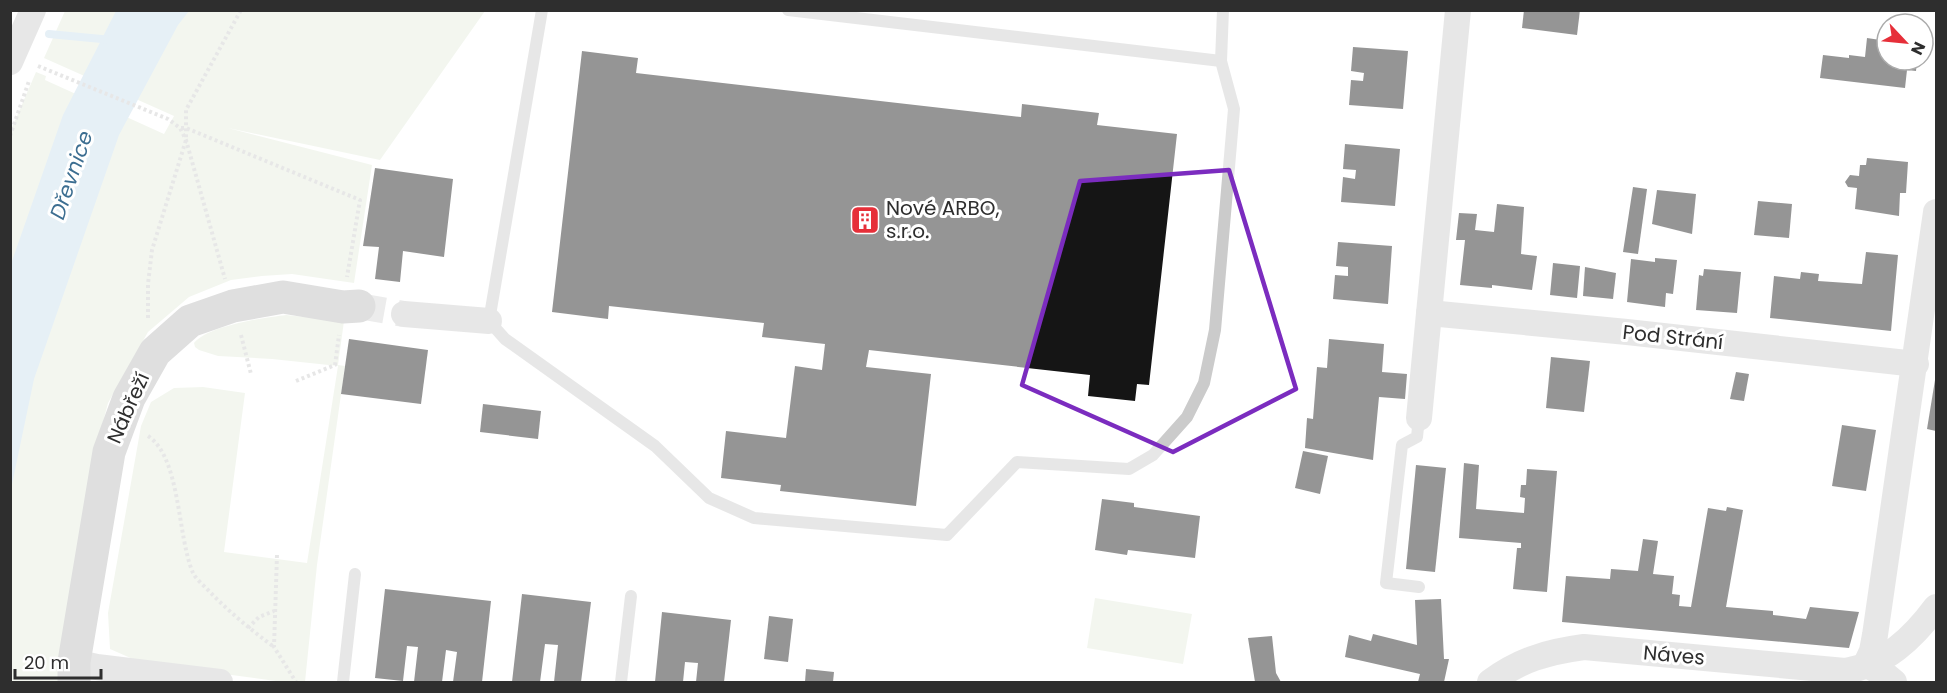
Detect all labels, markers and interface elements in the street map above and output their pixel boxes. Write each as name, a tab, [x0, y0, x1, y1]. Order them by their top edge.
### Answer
north arrow	[1875, 12, 1935, 72]
text: N	[1905, 38, 1931, 59]
water label: Dřevnice	[42, 127, 100, 223]
place label: Nové ARBO, s.r.o.	[886, 194, 999, 245]
building icon: Nové ARBO, s.r.o.	[849, 204, 881, 236]
street label: Pod Strání	[1621, 318, 1725, 356]
street label: Nábřeží	[100, 368, 156, 448]
street label: Náves	[1642, 638, 1706, 672]
scale bar	[15, 642, 100, 680]
text: 20 m	[24, 650, 69, 675]

